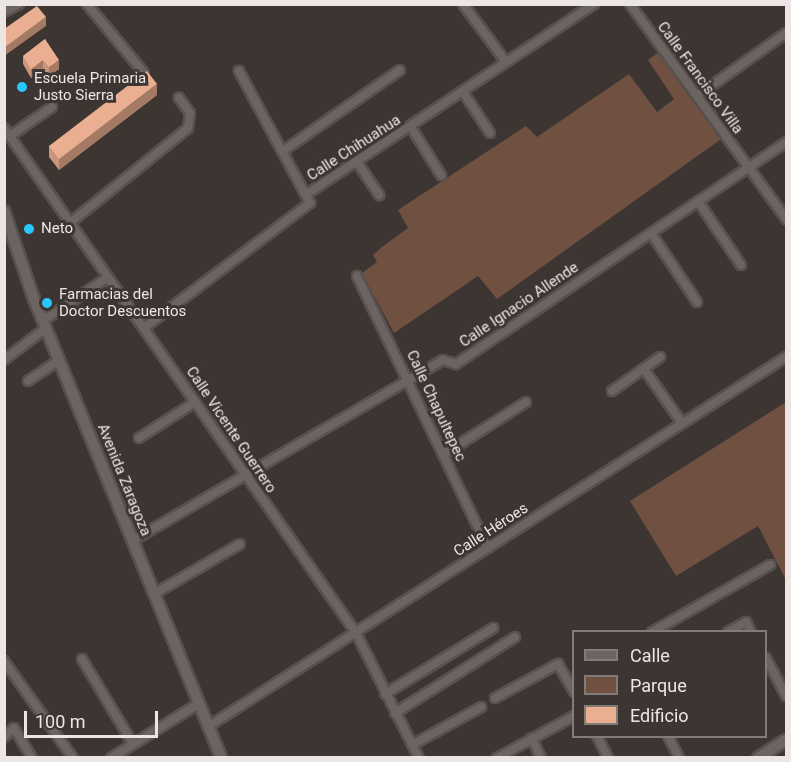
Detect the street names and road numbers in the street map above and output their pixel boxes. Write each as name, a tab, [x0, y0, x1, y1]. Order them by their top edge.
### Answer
street label: Calle Francisco Villa	[653, 18, 747, 138]
street label: Calle Chihuahua	[304, 111, 404, 185]
street label: Calle Ignacio Allende	[456, 259, 582, 351]
street label: Calle Chapultepec	[402, 348, 470, 464]
street label: Calle Vicente Guerrero	[182, 363, 280, 497]
street label: Avenida Zaragoza	[93, 421, 155, 539]
street label: Calle Héroes	[451, 499, 531, 561]

